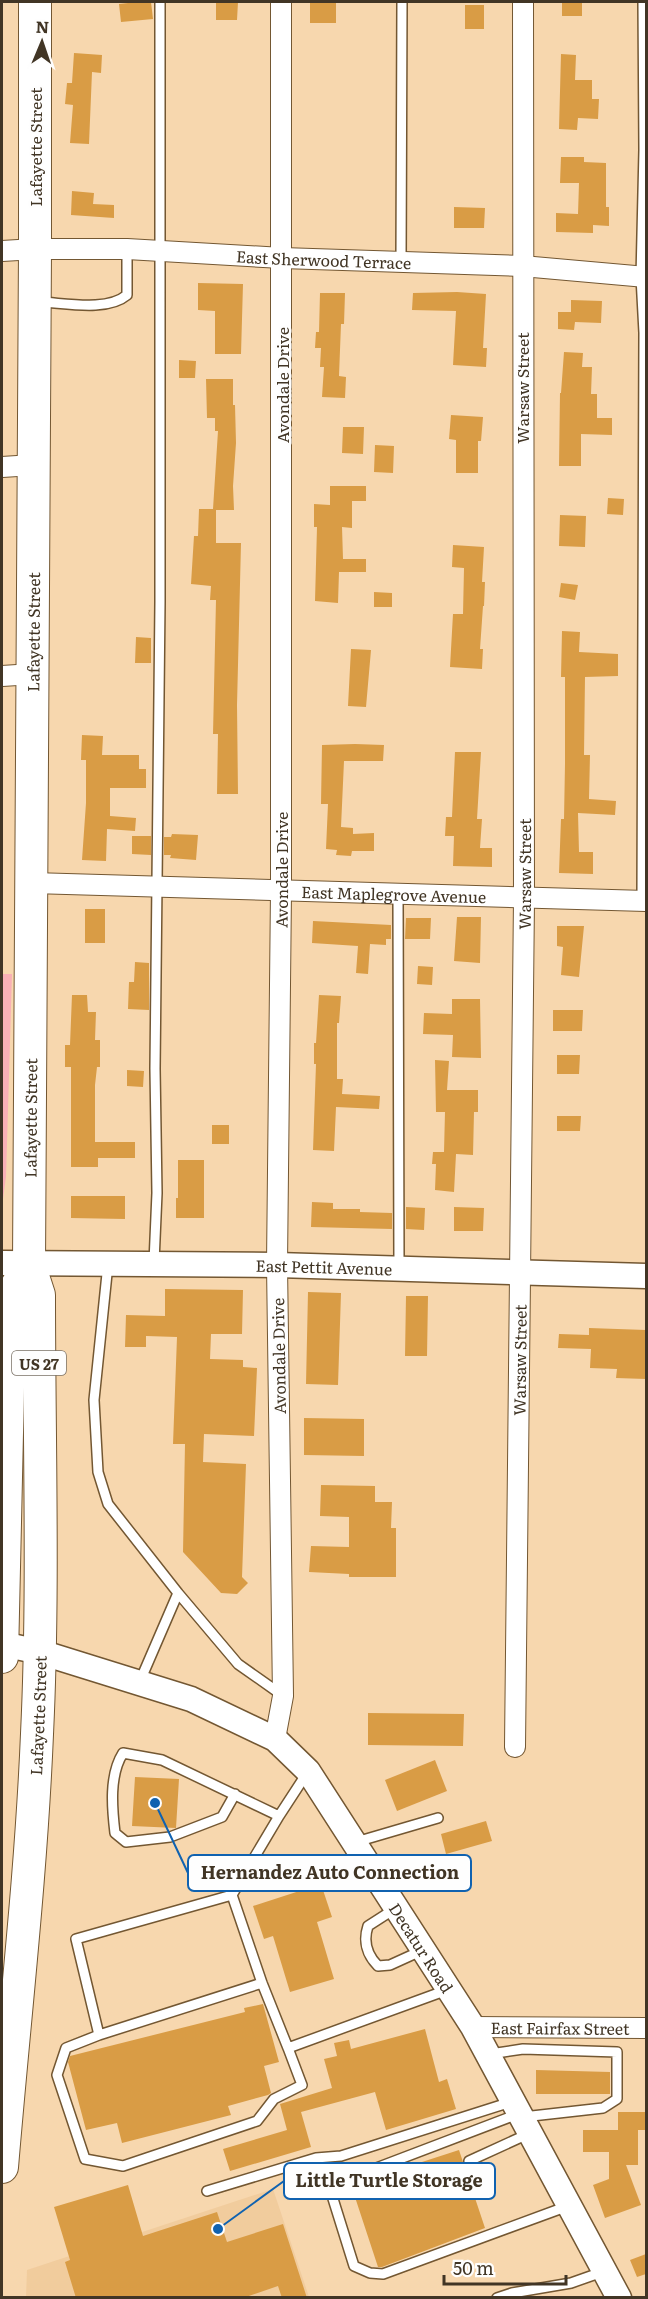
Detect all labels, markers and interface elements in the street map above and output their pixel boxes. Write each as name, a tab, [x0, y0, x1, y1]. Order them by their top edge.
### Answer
north arrow	[12, 12, 72, 72]
text: N	[35, 14, 50, 38]
street label: Lafayette Street	[23, 87, 47, 207]
street label: East Sherwood Terrace	[235, 243, 412, 274]
street label: Avondale Drive	[270, 327, 294, 443]
street label: Warsaw Street	[510, 332, 534, 444]
street label: Lafayette Street	[20, 572, 45, 692]
street label: Avondale Drive	[269, 812, 293, 928]
street label: Warsaw Street	[512, 818, 536, 930]
street label: East Maplegrove Avenue	[301, 879, 487, 908]
street label: Lafayette Street	[18, 1058, 42, 1178]
street label: East Pettit Avenue	[255, 1253, 393, 1280]
street label: Avondale Drive	[265, 1298, 291, 1414]
street label: Warsaw Street	[507, 1304, 532, 1416]
road number: US 27	[12, 1351, 66, 1375]
street label: Lafayette Street	[23, 1655, 52, 1776]
callout: Hernandez Auto Connection	[188, 1855, 471, 1891]
text: Hernandez Auto Connection	[201, 1858, 460, 1885]
street label: Decatur Road	[384, 1898, 460, 1997]
street label: East Fairfax Street	[490, 2015, 630, 2040]
callout: Little Turtle Storage	[284, 2163, 495, 2199]
text: Little Turtle Storage	[295, 2166, 483, 2193]
scale bar	[444, 2248, 566, 2286]
text: 50 m	[453, 2254, 494, 2281]

